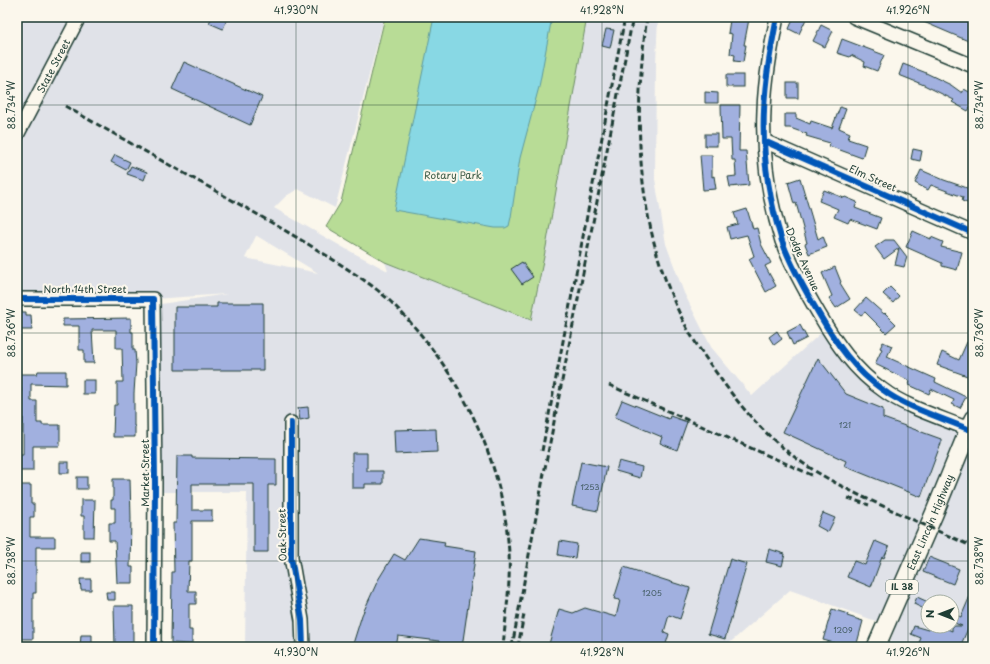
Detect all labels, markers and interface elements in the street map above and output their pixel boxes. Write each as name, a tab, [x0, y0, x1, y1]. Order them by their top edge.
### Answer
text: 41.930°N	[274, 2, 318, 17]
text: 41.928°N	[580, 2, 624, 17]
text: 41.926°N	[886, 2, 930, 17]
street label: State Street	[32, 36, 73, 95]
text: 88.734°W	[3, 80, 18, 129]
text: 88.734°W	[971, 80, 986, 129]
street label: Elm Street	[847, 160, 899, 195]
park label: Rotary Park	[424, 167, 482, 182]
street label: Dodge Avenue	[783, 225, 824, 294]
street label: North 14th Street	[43, 281, 127, 296]
text: 88.736°W	[3, 308, 18, 358]
text: 88.736°W	[971, 308, 986, 358]
house number: 121	[839, 419, 851, 431]
street label: Market Street	[137, 439, 152, 507]
street label: East Lincoln Highway	[902, 472, 957, 572]
house number: 1253	[580, 481, 600, 493]
street label: Oak Street	[274, 509, 289, 561]
text: 88.738°W	[3, 536, 18, 585]
text: 88.738°W	[971, 536, 986, 585]
road number: IL 38	[886, 580, 918, 594]
house number: 1205	[642, 587, 662, 599]
north arrow	[920, 594, 960, 634]
text: N	[921, 609, 938, 618]
house number: 1209	[833, 624, 853, 636]
text: 41.930°N	[274, 644, 318, 659]
text: 41.928°N	[580, 644, 624, 659]
text: 41.926°N	[886, 644, 930, 659]

